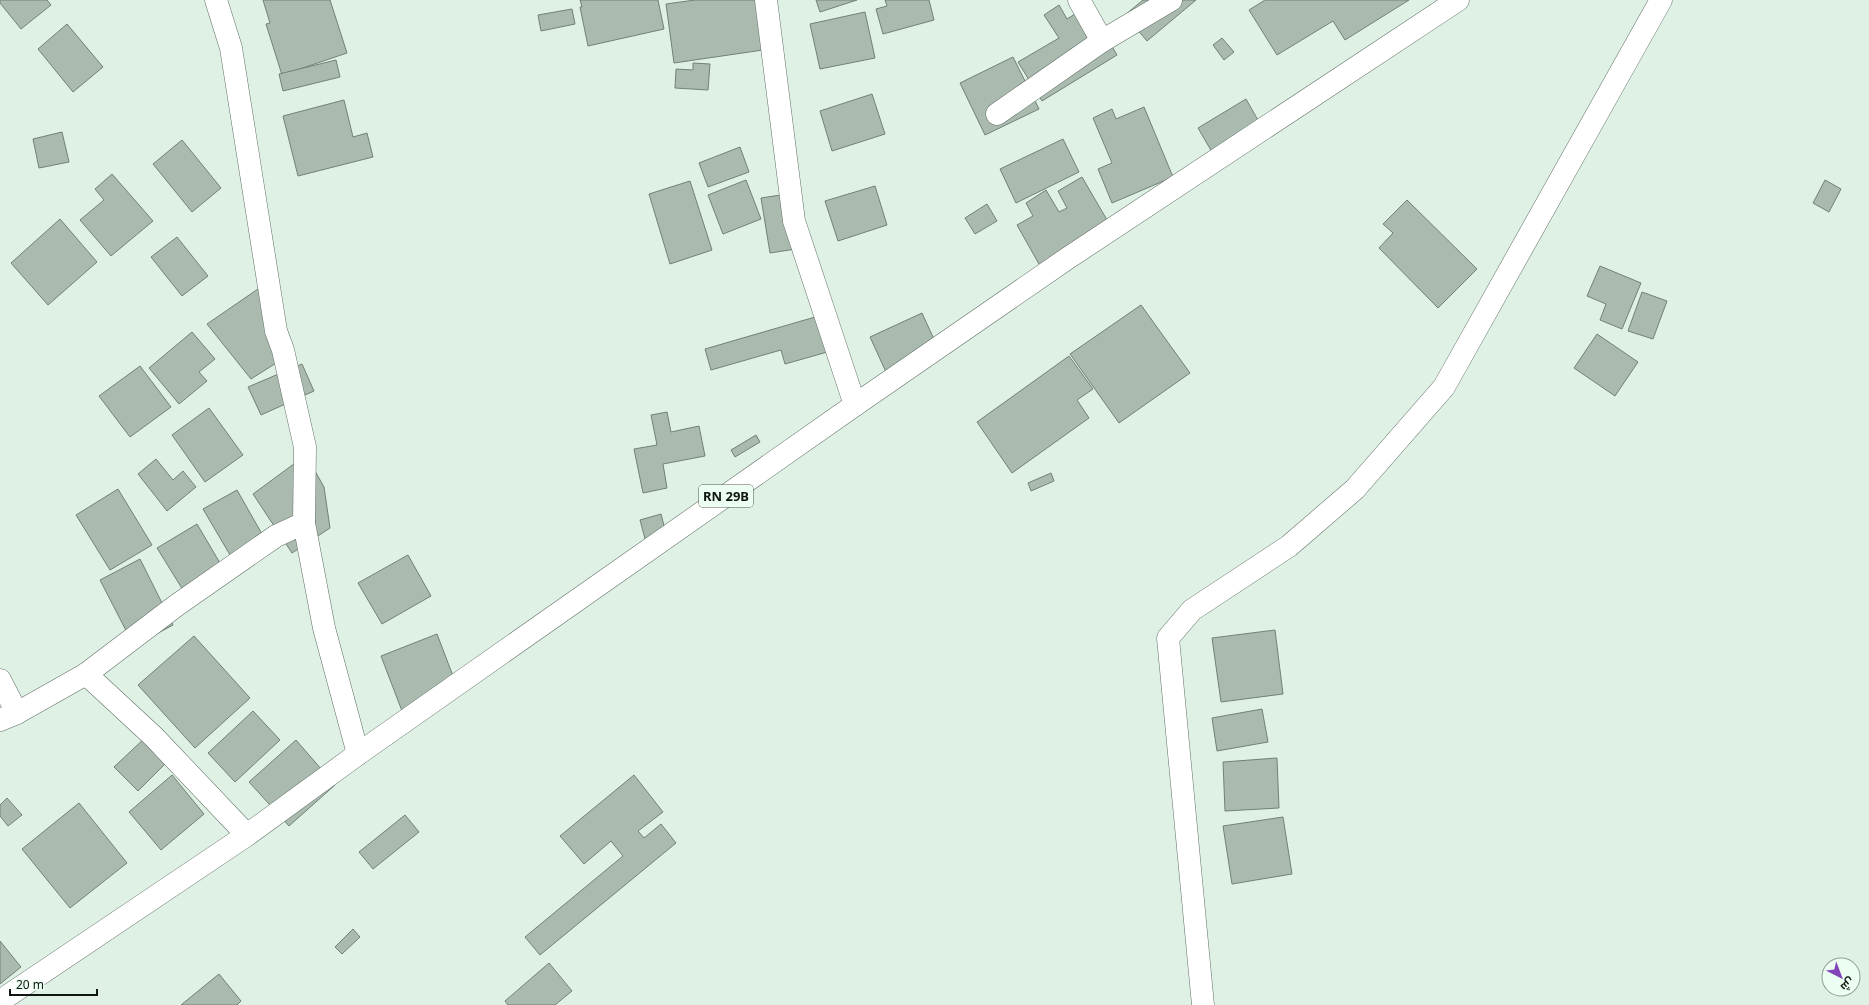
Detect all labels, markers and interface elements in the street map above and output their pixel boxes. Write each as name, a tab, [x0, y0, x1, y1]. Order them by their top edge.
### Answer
road number: RN 29B	[699, 485, 753, 507]
north arrow	[1821, 957, 1861, 997]
scale bar	[10, 971, 97, 997]
text: ش	[1838, 975, 1858, 995]
text: 20 m	[16, 976, 44, 993]

